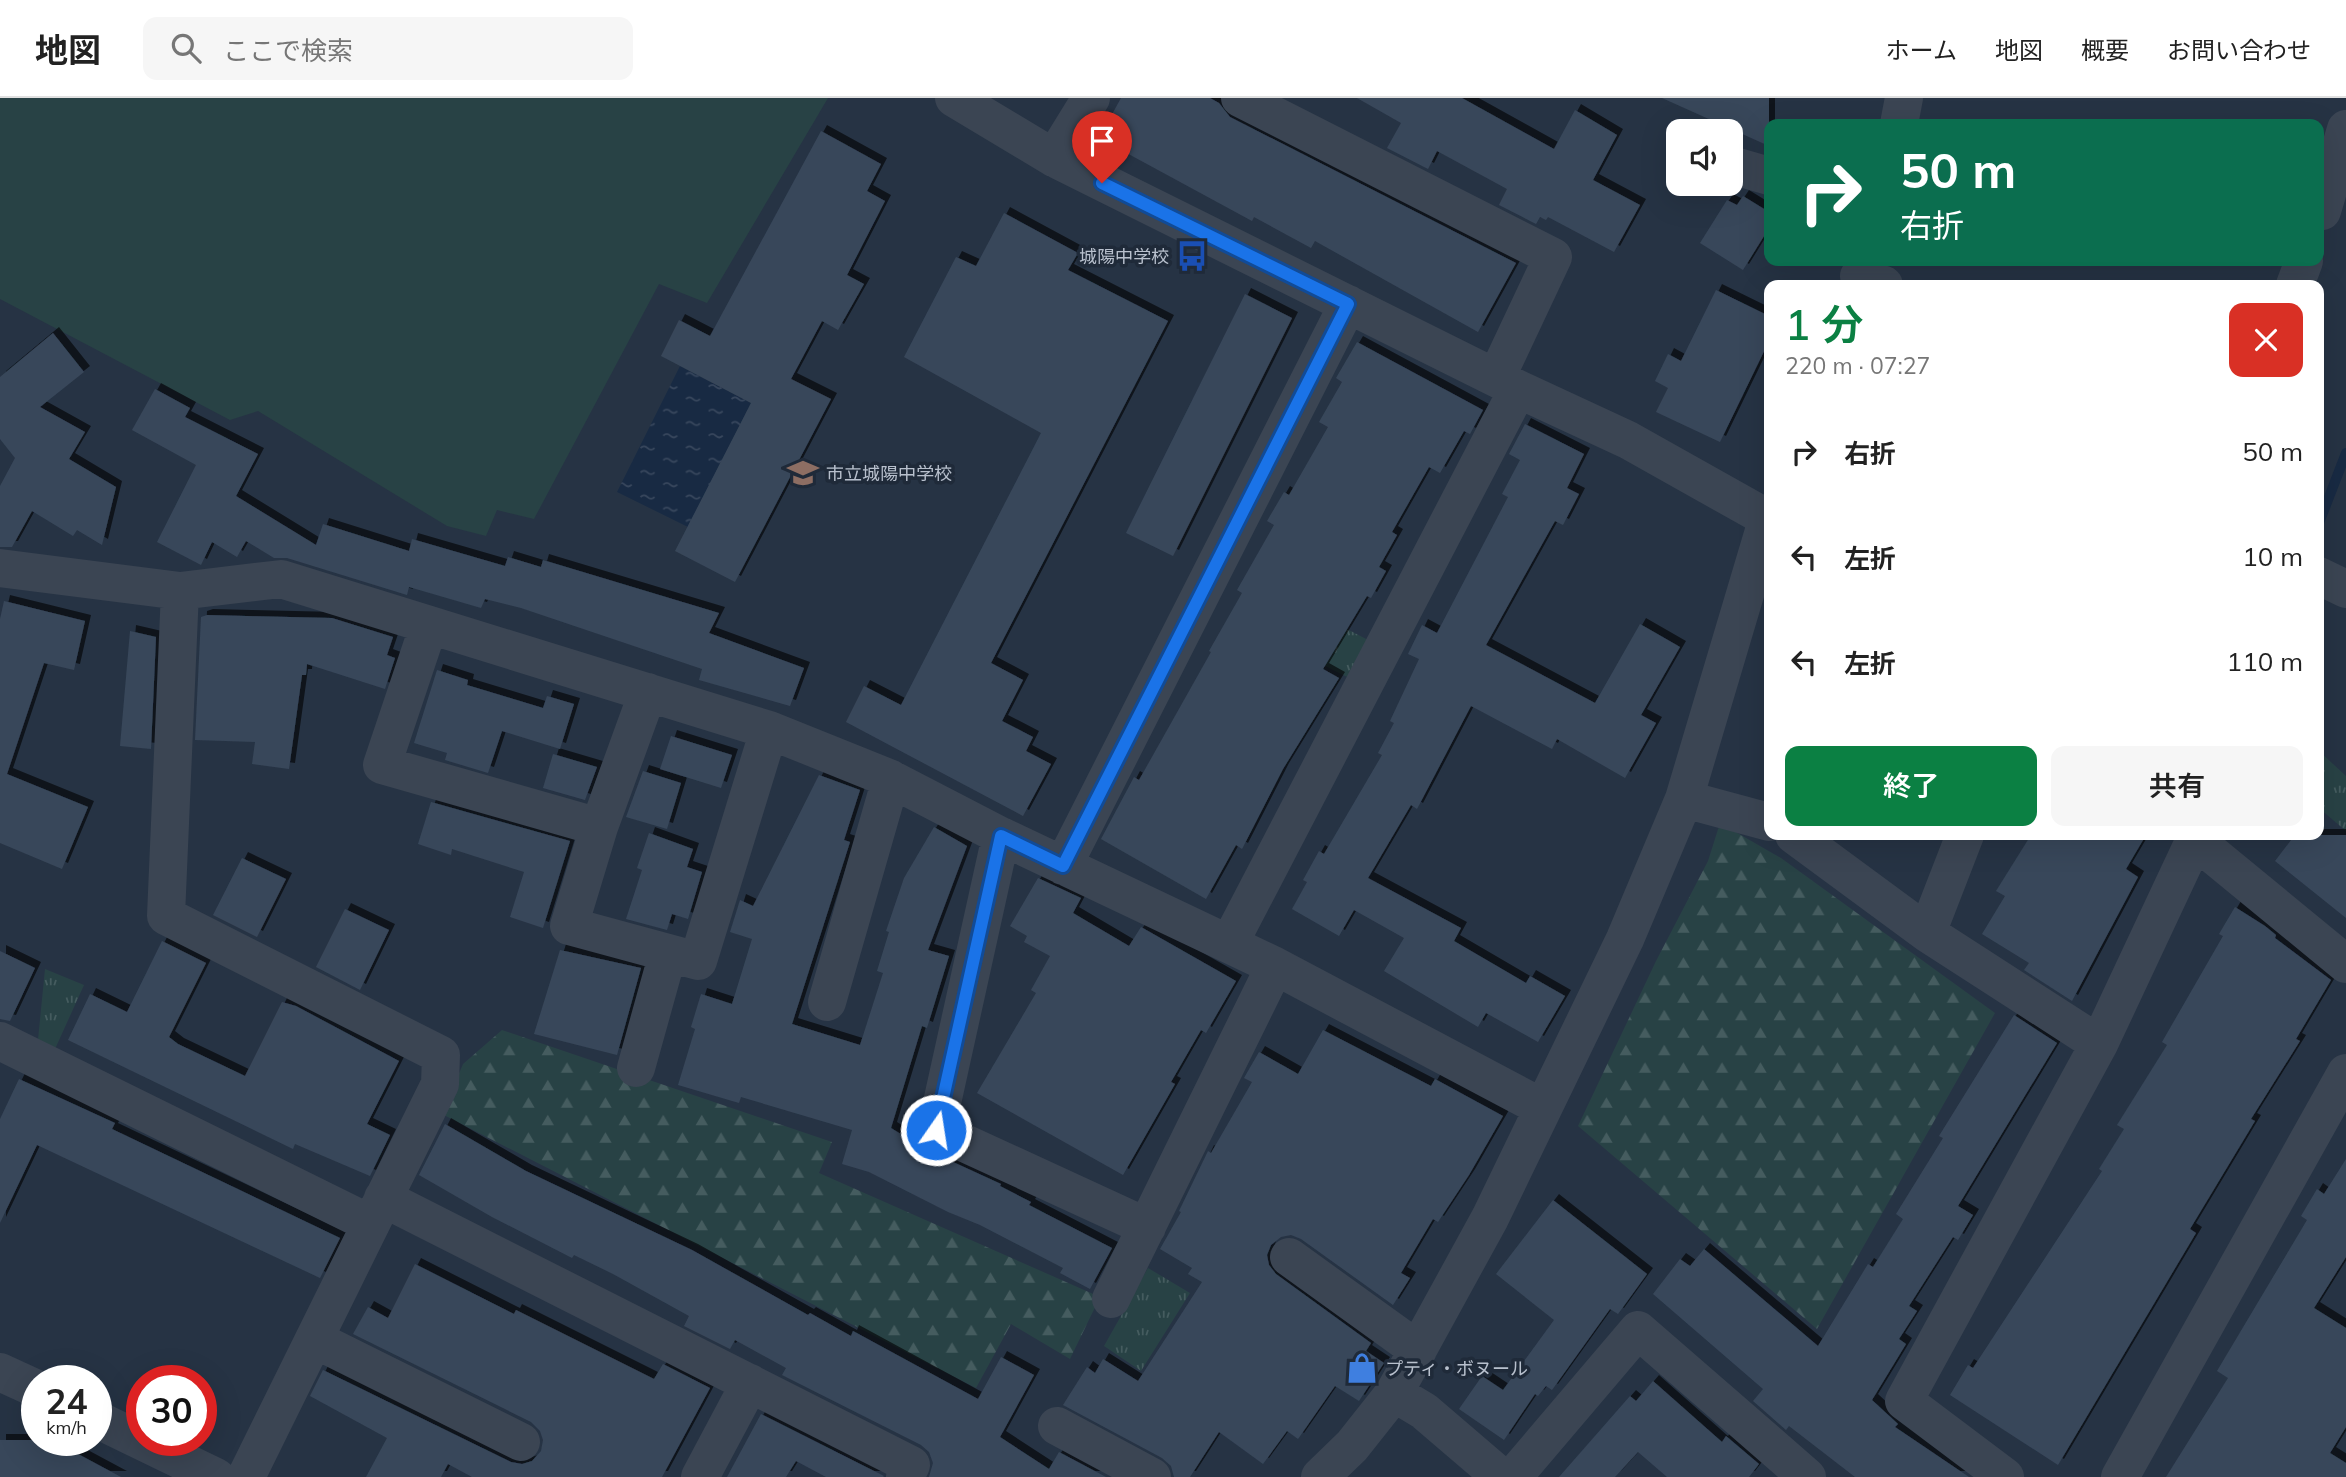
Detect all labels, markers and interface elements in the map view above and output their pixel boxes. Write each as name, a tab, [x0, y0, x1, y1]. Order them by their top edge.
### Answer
search box	[143, 17, 633, 80]
text: 地図	[35, 29, 101, 70]
icon: search	[167, 29, 205, 67]
text: ここで検索	[223, 34, 353, 67]
text: ホーム	[1886, 35, 1957, 65]
text: 地図	[1995, 35, 2043, 65]
text: 概要	[2081, 35, 2129, 65]
text: お問い合わせ	[2167, 35, 2311, 65]
pin	[1072, 111, 1132, 183]
map controls	[1666, 119, 1743, 196]
button: sound	[1666, 119, 1743, 196]
icon: arrive	[1083, 122, 1121, 160]
text: 50 m	[1900, 139, 2016, 200]
icon: right	[1785, 147, 1876, 238]
text: 右折	[1900, 205, 1964, 245]
bus stop icon: 城陽中学校	[1175, 239, 1209, 273]
place label: 城陽中学校	[1079, 245, 1169, 268]
text: 1 分	[1785, 298, 1863, 351]
button: close	[2229, 303, 2303, 377]
text: 220 m · 07:27	[1785, 351, 1930, 380]
icon: right	[1785, 433, 1823, 471]
text: 50 m	[2242, 435, 2303, 468]
text: 右折	[1844, 437, 1896, 470]
school or university icon: 市立城陽中学校	[786, 456, 820, 490]
place label: 市立城陽中学校	[826, 462, 952, 485]
icon: left	[1785, 538, 1823, 576]
text: 10 m	[2242, 540, 2303, 573]
text: 左折	[1844, 542, 1896, 575]
icon: left	[1785, 643, 1823, 681]
text: 110 m	[2227, 645, 2303, 678]
text: 左折	[1844, 647, 1896, 680]
button: 終了	[1785, 746, 2037, 826]
button: 共有	[2051, 746, 2303, 826]
position arrow	[899, 1093, 973, 1167]
shop icon: プティ・ボヌール	[1345, 1351, 1379, 1385]
place label: プティ・ボヌール	[1385, 1357, 1528, 1380]
speed limit sign: 30	[126, 1365, 217, 1456]
text: 24	[45, 1379, 88, 1423]
text: km/h	[46, 1416, 87, 1439]

